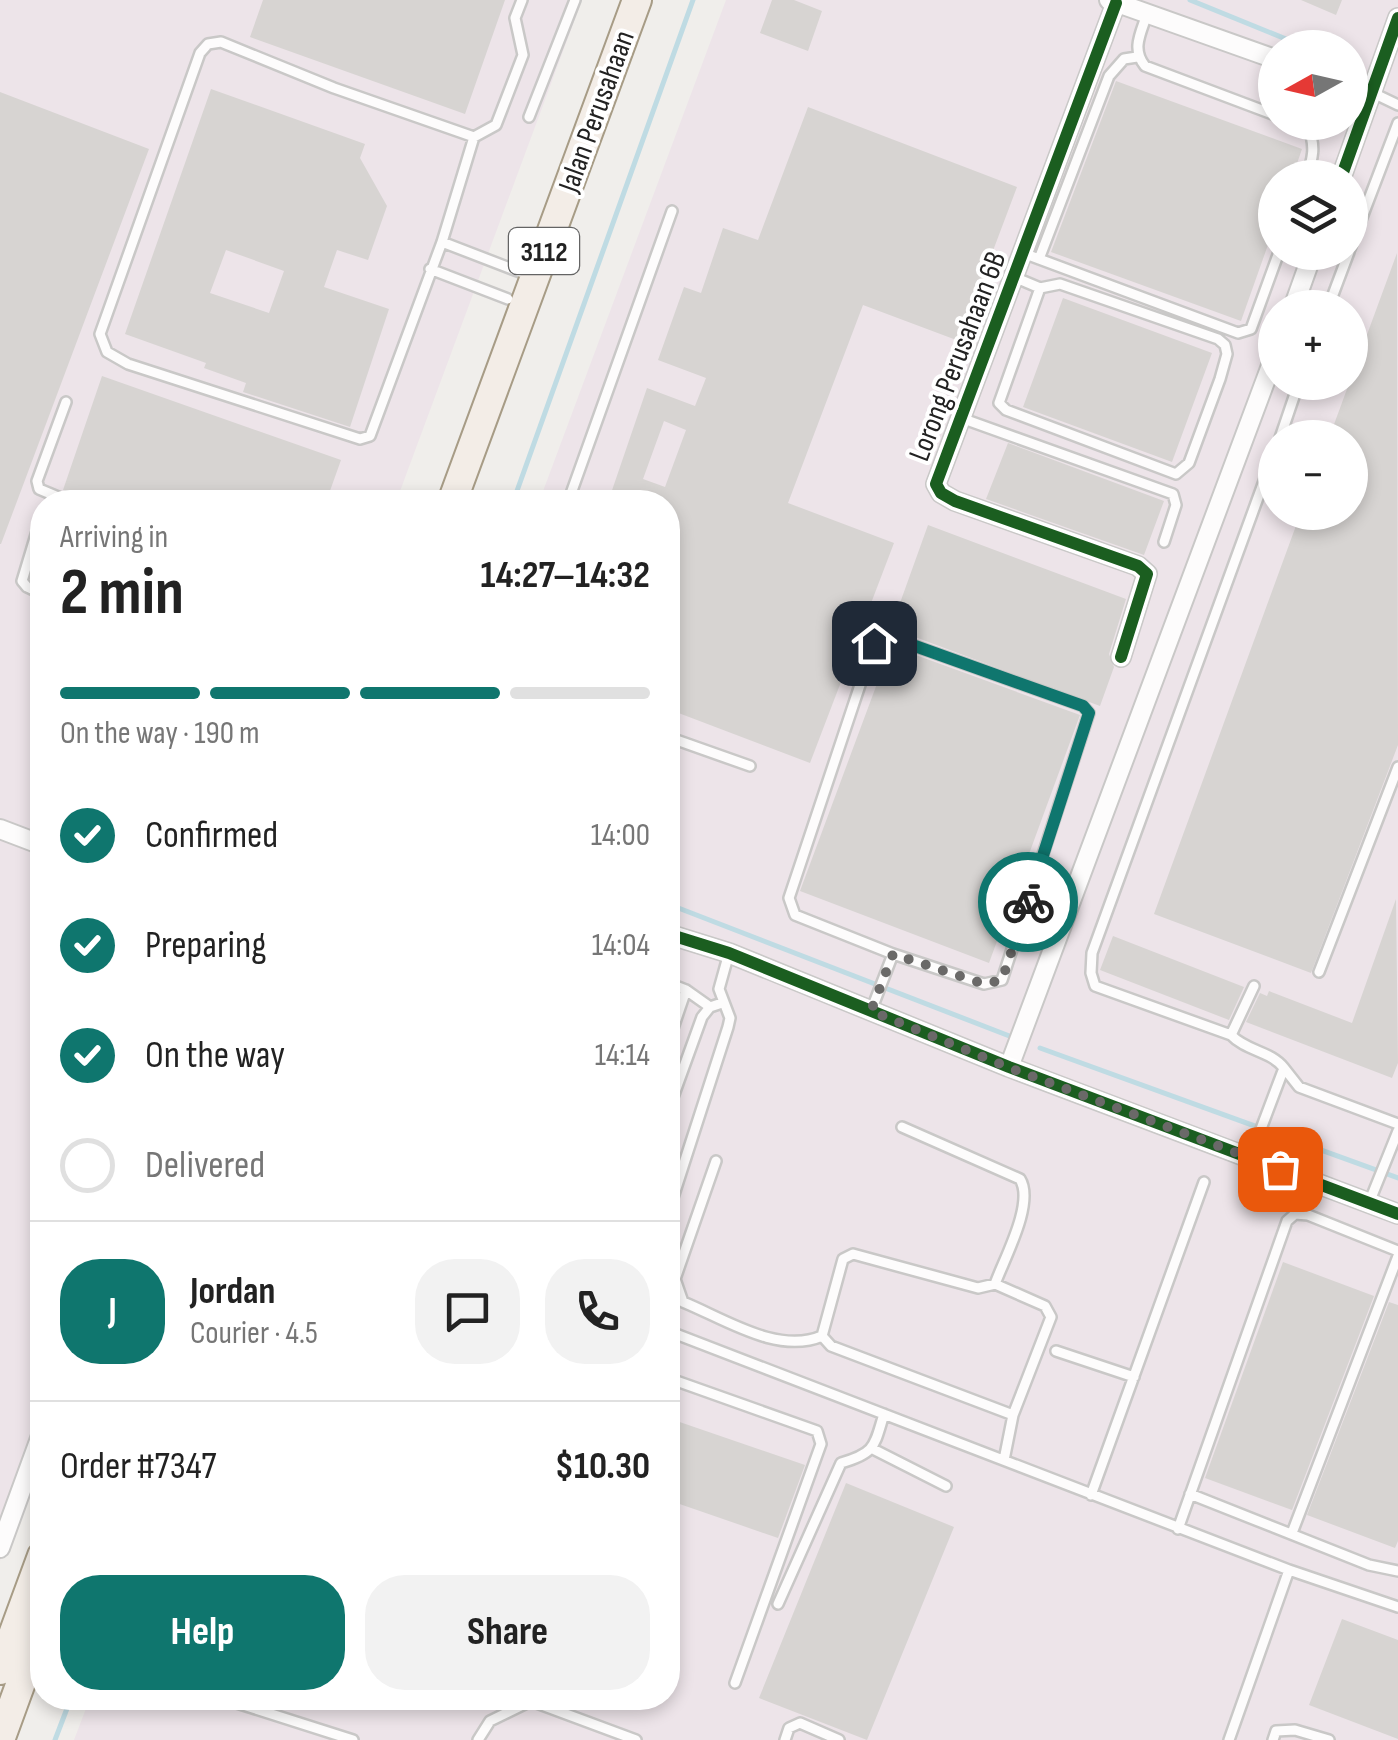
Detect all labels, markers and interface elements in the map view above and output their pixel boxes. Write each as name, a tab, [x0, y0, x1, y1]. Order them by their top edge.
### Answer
street label: Jalan Perusahaan	[551, 26, 643, 198]
north arrow	[1258, 30, 1368, 140]
map controls	[1258, 30, 1368, 530]
button: layers	[1258, 160, 1368, 270]
road number: 3112	[509, 228, 579, 274]
street label: Lorong Perusahaan 6B	[901, 247, 1014, 466]
button: +	[1258, 290, 1368, 400]
button: −	[1258, 420, 1368, 530]
text: Arriving in	[60, 518, 168, 557]
text: 14:27–14:32	[480, 553, 650, 598]
text: 2 min	[60, 555, 184, 633]
pin	[832, 601, 917, 686]
icon: home	[847, 616, 902, 671]
text: On the way · 190 m	[60, 714, 260, 753]
icon: check	[60, 808, 115, 863]
text: Confirmed	[145, 813, 278, 858]
text: 14:00	[591, 816, 650, 855]
courier	[978, 852, 1078, 952]
icon: bike	[1001, 875, 1056, 930]
icon: check	[60, 918, 115, 973]
text: Preparing	[145, 923, 266, 968]
text: 14:04	[592, 926, 650, 965]
icon: check	[60, 1028, 115, 1083]
text: On the way	[145, 1033, 285, 1078]
text: 14:14	[595, 1036, 650, 1075]
pin	[1238, 1127, 1323, 1212]
icon: bag	[1253, 1142, 1308, 1197]
text: Delivered	[145, 1143, 265, 1188]
button: chat	[415, 1259, 520, 1364]
button: phone	[545, 1259, 650, 1364]
text: Jordan	[190, 1269, 275, 1314]
text: J	[108, 1289, 117, 1334]
text: Courier · 4.5	[190, 1314, 318, 1353]
text: Order #7347	[60, 1444, 216, 1489]
text: $10.30	[555, 1444, 650, 1489]
button: Help	[60, 1575, 345, 1690]
button: Share	[365, 1575, 650, 1690]

